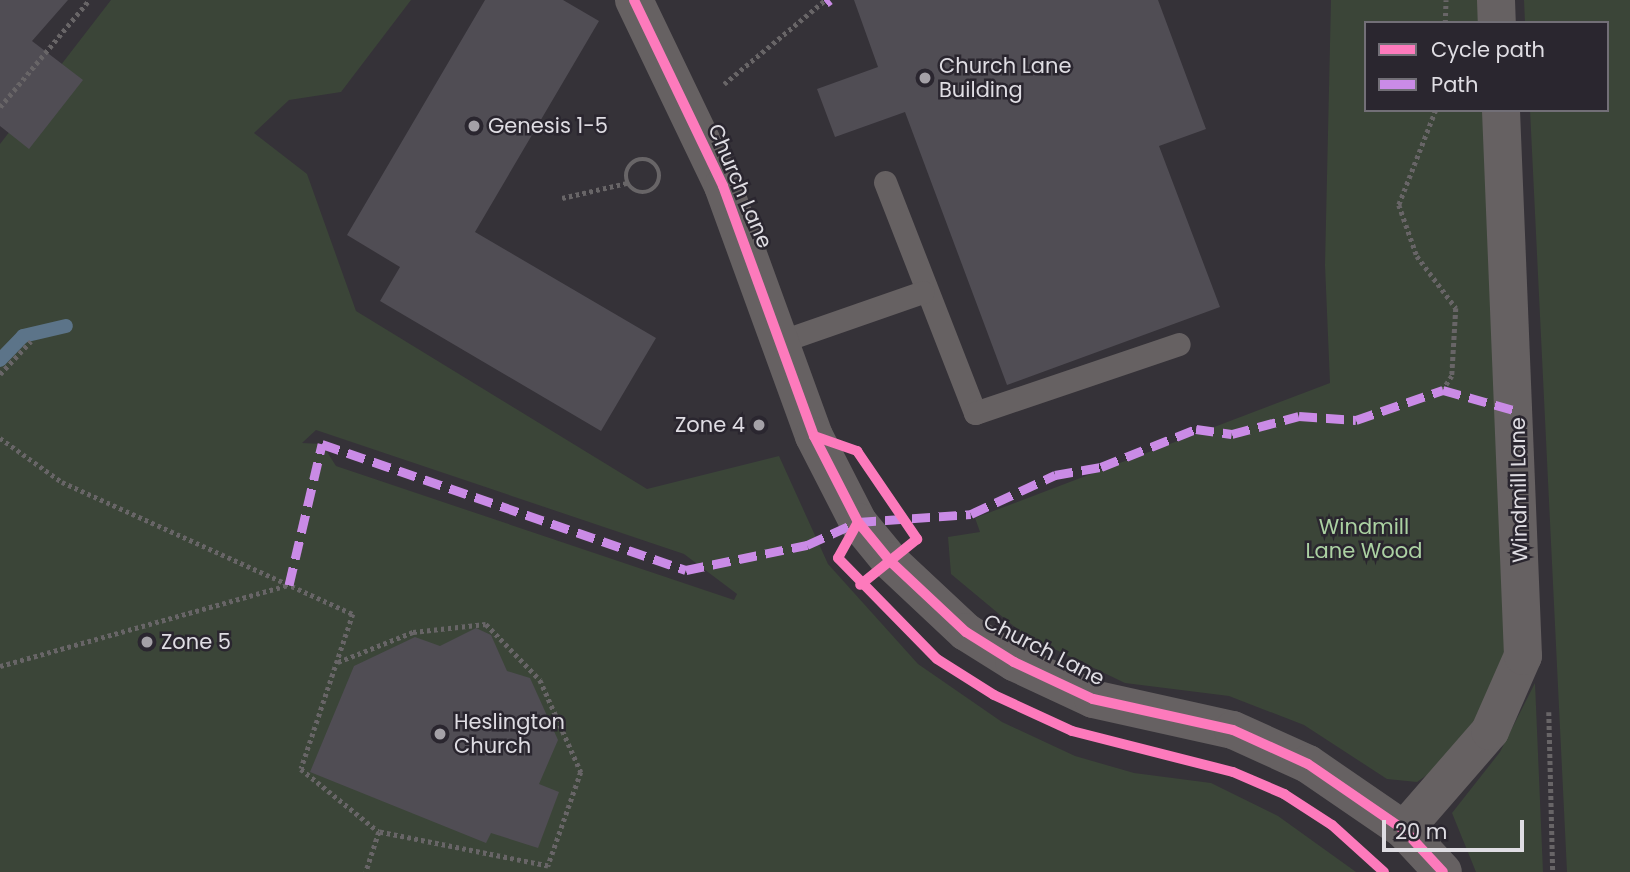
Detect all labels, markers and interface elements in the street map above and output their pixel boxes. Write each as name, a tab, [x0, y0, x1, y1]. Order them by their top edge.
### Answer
legend	[1364, 21, 1609, 112]
text: Cycle path	[1431, 35, 1545, 64]
place label: Church Lane Building	[939, 53, 1071, 103]
marker: Church Lane Building	[917, 70, 933, 86]
text: Path	[1431, 70, 1478, 99]
place label: Genesis 1-5	[488, 113, 608, 139]
marker: Genesis 1-5	[466, 118, 482, 134]
street label: Church Lane	[703, 120, 777, 252]
place label: Zone 4	[675, 412, 745, 438]
marker: Zone 4	[751, 417, 767, 433]
street label: Windmill Lane	[1505, 417, 1533, 563]
park label: Windmill Lane Wood	[1306, 514, 1422, 564]
street label: Church Lane	[979, 609, 1109, 691]
place label: Zone 5	[161, 629, 231, 655]
marker: Zone 5	[139, 634, 155, 650]
place label: Heslington Church	[454, 709, 565, 759]
marker: Heslington Church	[432, 726, 448, 742]
scale bar	[1385, 806, 1527, 850]
text: 20 m	[1395, 817, 1448, 846]

